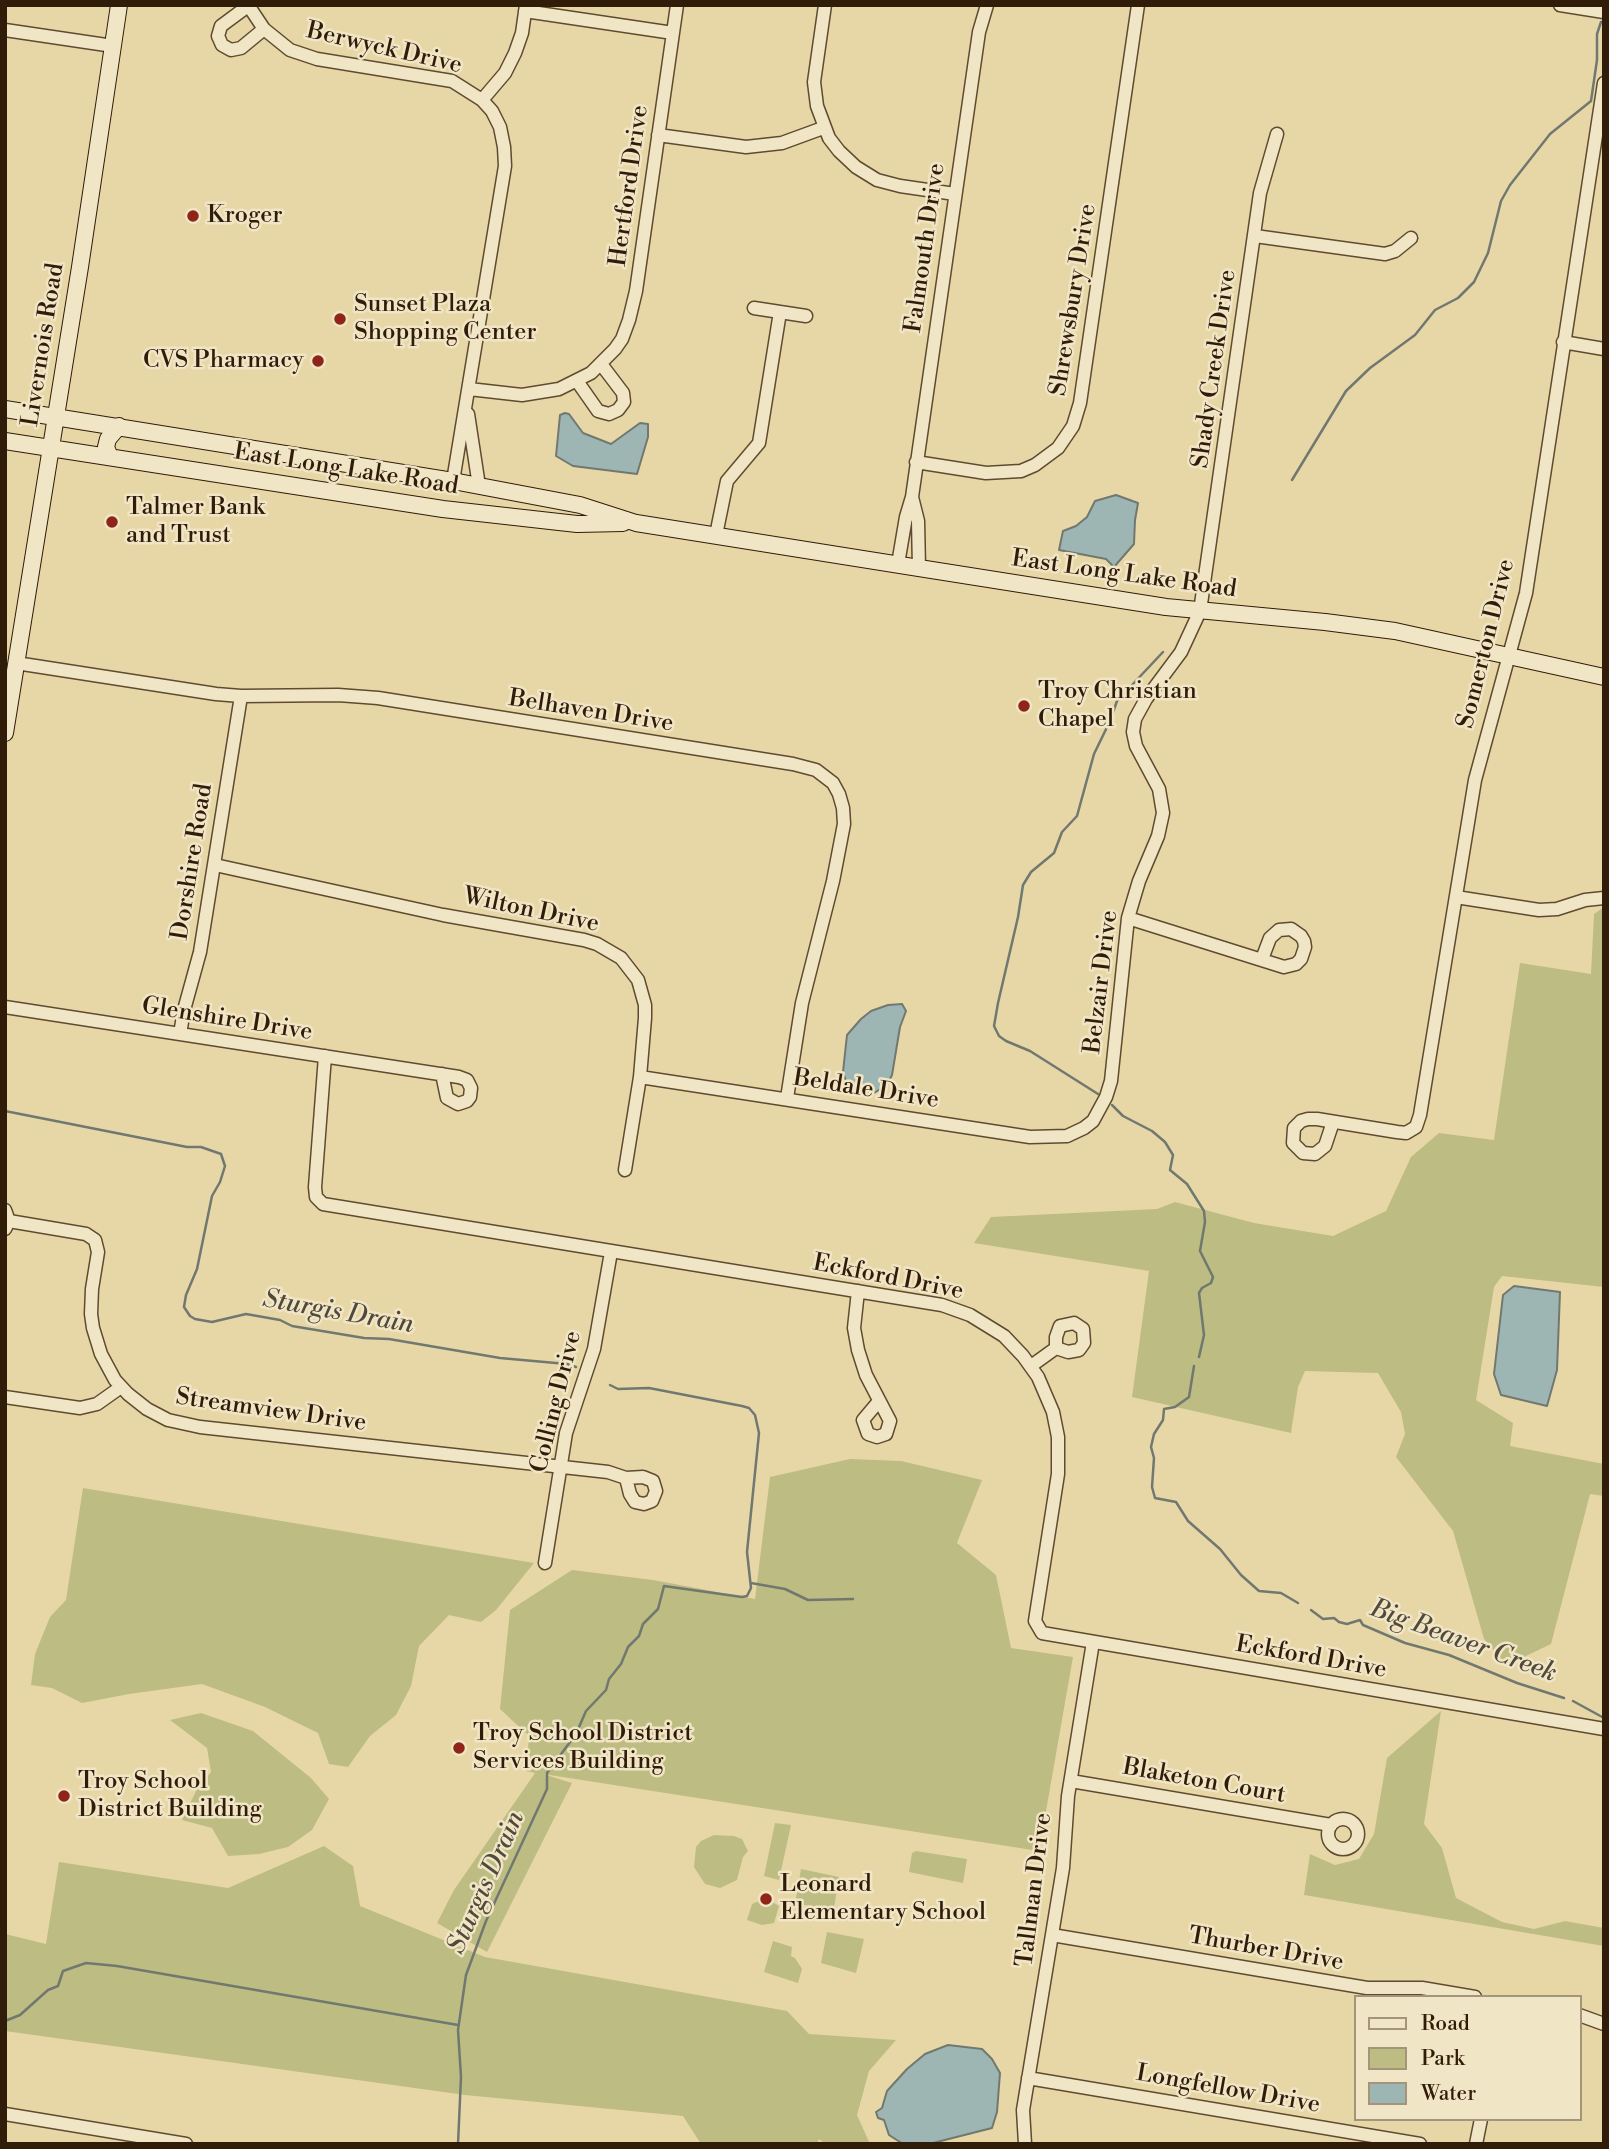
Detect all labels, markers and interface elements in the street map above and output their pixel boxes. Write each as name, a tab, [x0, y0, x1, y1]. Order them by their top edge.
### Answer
street label: Berwyck Drive	[304, 17, 464, 81]
street label: Hertford Drive	[604, 104, 656, 268]
street label: Falmouth Drive	[900, 161, 952, 335]
place label: Kroger	[207, 202, 283, 230]
street label: Shrewsbury Drive	[1045, 202, 1103, 398]
marker: Kroger	[185, 208, 201, 224]
street label: Livernois Road	[17, 261, 71, 429]
street label: Shady Creek Drive	[1187, 268, 1243, 470]
place label: Sunset Plaza Shopping Center	[354, 291, 537, 347]
marker: Sunset Plaza Shopping Center	[332, 311, 348, 327]
place label: CVS Pharmacy	[143, 347, 304, 375]
marker: CVS Pharmacy	[310, 353, 326, 369]
street label: East Long Lake Road	[232, 438, 460, 502]
place label: Talmer Bank and Trust	[126, 494, 265, 550]
marker: Talmer Bank and Trust	[104, 514, 120, 530]
street label: East Long Lake Road	[1010, 545, 1238, 605]
street label: Somerton Drive	[1452, 556, 1522, 732]
place label: Troy Christian Chapel	[1038, 678, 1197, 734]
street label: Belhaven Drive	[507, 685, 675, 739]
marker: Troy Christian Chapel	[1016, 698, 1032, 714]
street label: Dorshire Road	[166, 782, 220, 942]
street label: Wilton Drive	[461, 883, 601, 939]
street label: Belzair Drive	[1079, 909, 1125, 1055]
street label: Glenshire Drive	[140, 992, 314, 1048]
street label: Beldale Drive	[791, 1064, 941, 1116]
street label: Eckford Drive	[810, 1249, 966, 1307]
water label: Sturgis Drain	[260, 1284, 416, 1342]
street label: Colling Drive	[526, 1328, 588, 1476]
street label: Streamview Drive	[174, 1383, 368, 1439]
water label: Big Beaver Creek	[1365, 1594, 1561, 1690]
street label: Eckford Drive	[1233, 1631, 1389, 1685]
place label: Troy School District Services Building	[473, 1720, 693, 1776]
marker: Troy School District Services Building	[451, 1740, 467, 1756]
street label: Blaketon Court	[1120, 1754, 1288, 1810]
place label: Troy School District Building	[78, 1768, 262, 1824]
marker: Troy School District Building	[56, 1788, 72, 1804]
water label: Sturgis Drain	[442, 1807, 532, 1959]
street label: Tallman Drive	[1011, 1811, 1059, 1969]
place label: Leonard Elementary School	[780, 1871, 986, 1927]
marker: Leonard Elementary School	[758, 1891, 774, 1907]
street label: Thurber Drive	[1186, 1922, 1346, 1978]
legend	[1354, 1995, 1581, 2121]
text: Road	[1421, 2011, 1470, 2037]
text: Park	[1421, 2046, 1465, 2072]
street label: Longfellow Drive	[1134, 2060, 1322, 2120]
text: Water	[1421, 2081, 1476, 2107]

